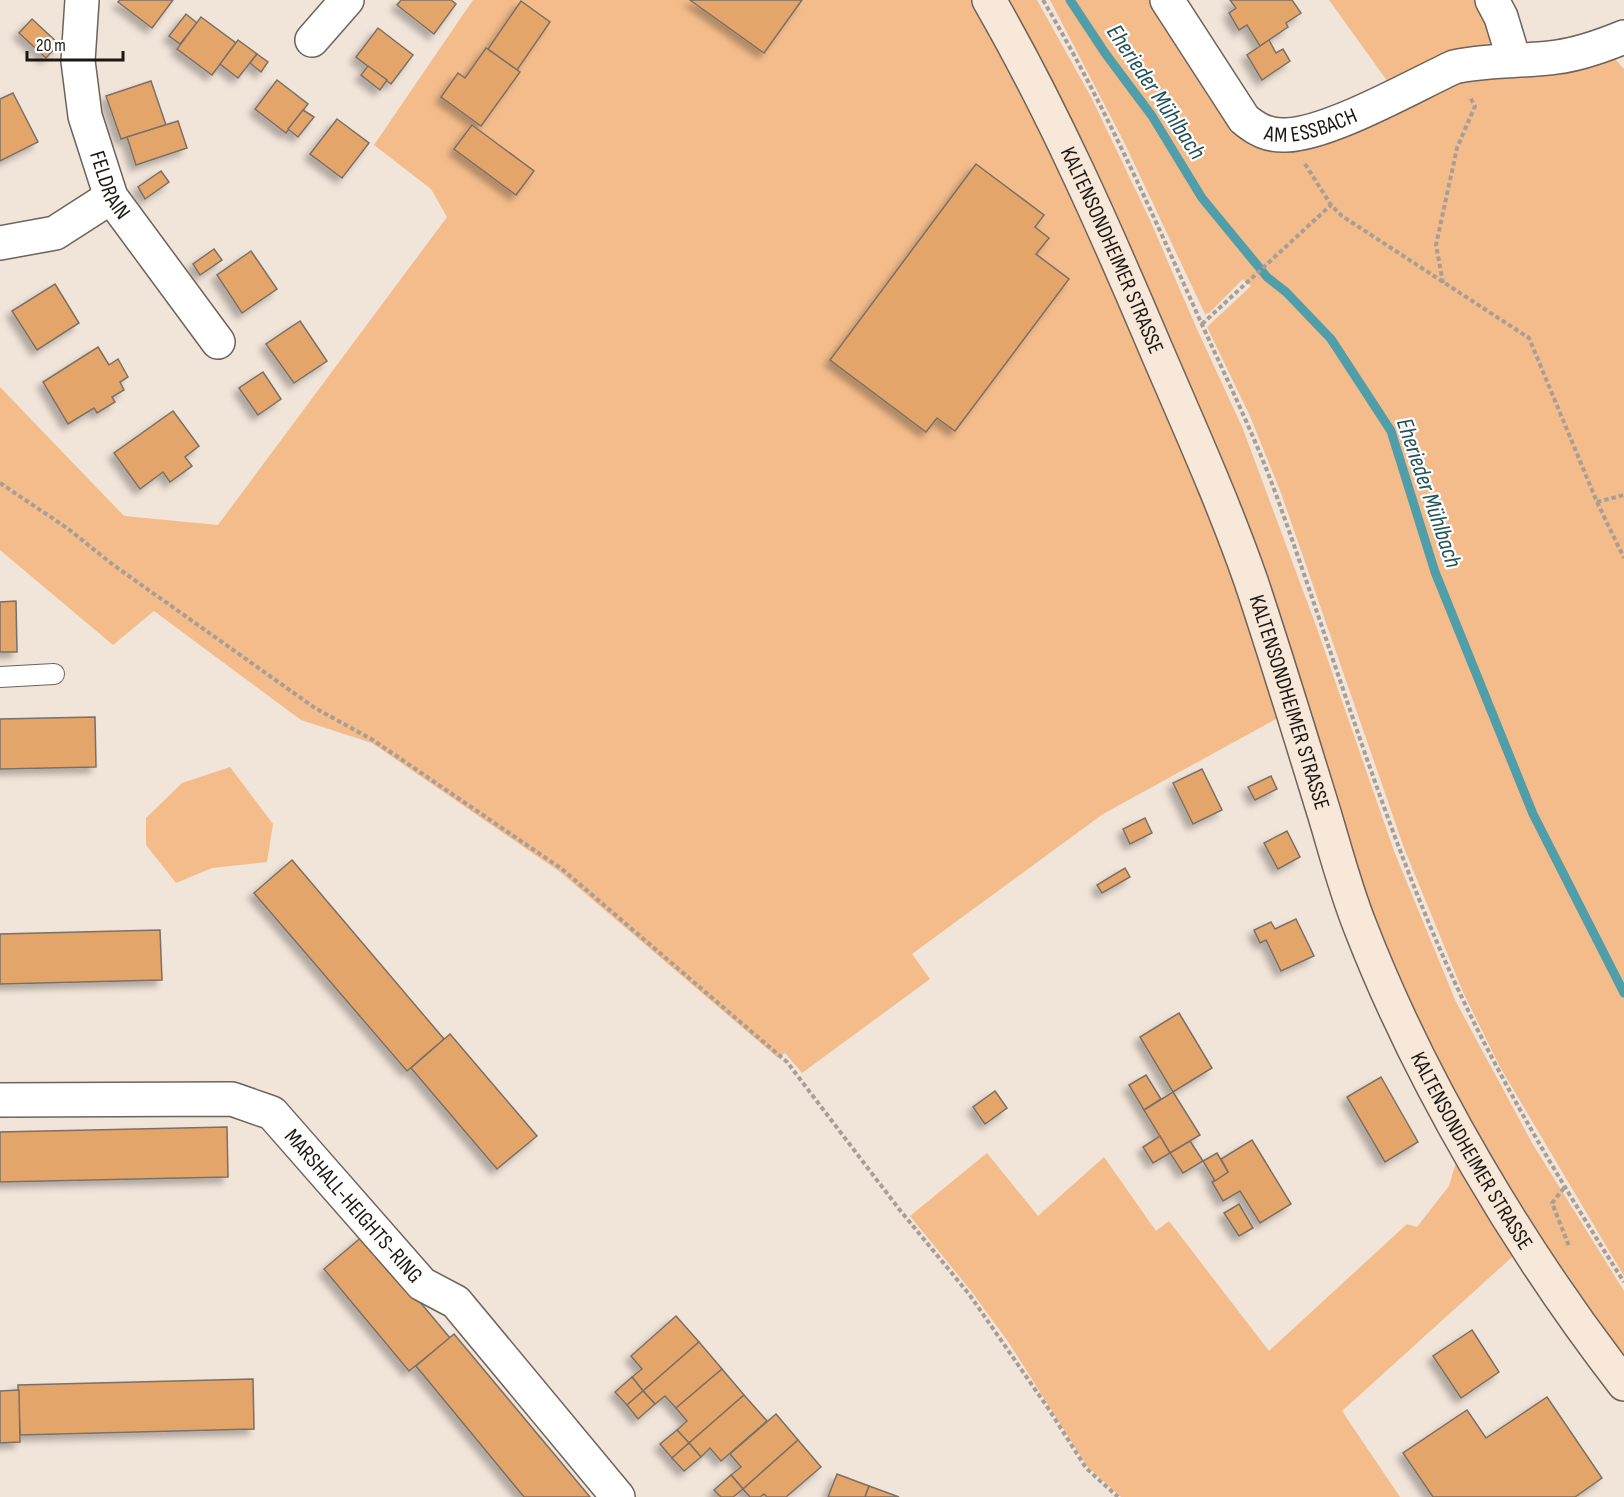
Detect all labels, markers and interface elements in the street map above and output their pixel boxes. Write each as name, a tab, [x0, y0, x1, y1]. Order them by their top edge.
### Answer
water label: Eherieder Mühlbach	[1100, 19, 1212, 165]
scale bar	[27, 24, 123, 62]
text: 20 m	[36, 35, 66, 56]
street label: AM ESSBACH	[1261, 102, 1361, 149]
street label: KALTENSONDHEIMER STRASSE	[1054, 142, 1170, 358]
street label: FELDRAIN	[84, 148, 136, 225]
water label: Eherieder Mühlbach	[1390, 414, 1468, 572]
street label: KALTENSONDHEIMER STRASSE	[1243, 591, 1336, 813]
street label: KALTENSONDHEIMER STRASSE	[1404, 1047, 1539, 1255]
street label: MARSHALL-HEIGHTS-RING	[279, 1123, 428, 1289]

